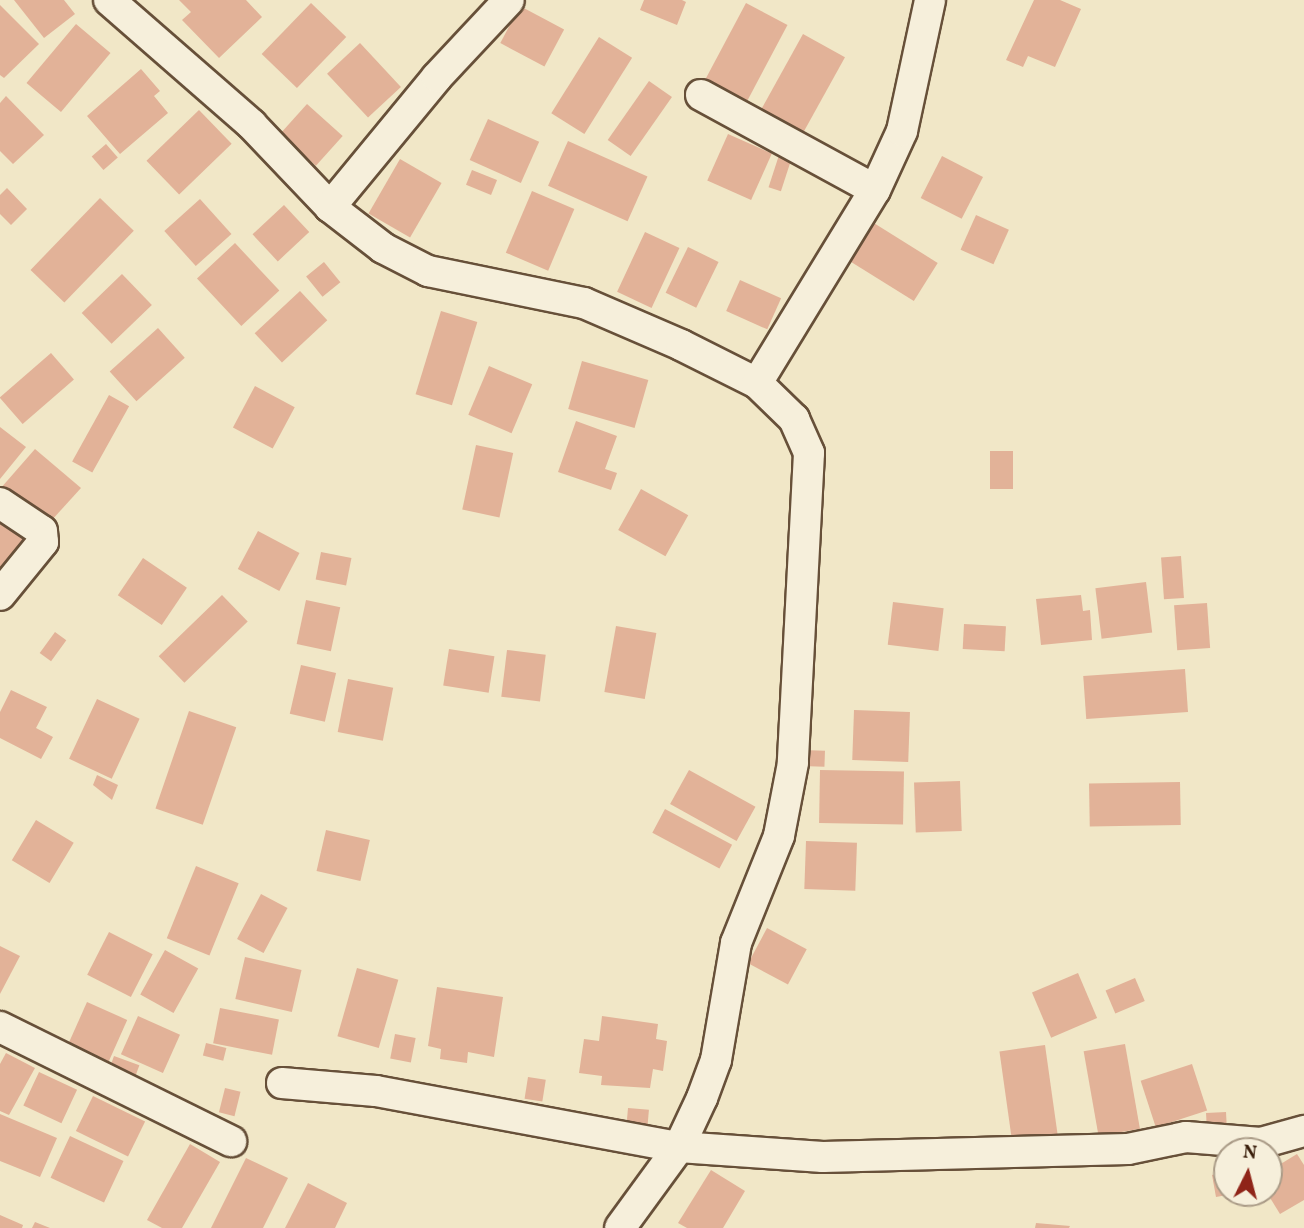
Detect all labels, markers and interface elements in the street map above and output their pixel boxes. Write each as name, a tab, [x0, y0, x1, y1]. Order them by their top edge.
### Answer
north arrow	[1213, 1137, 1283, 1207]
text: N	[1242, 1139, 1258, 1167]

